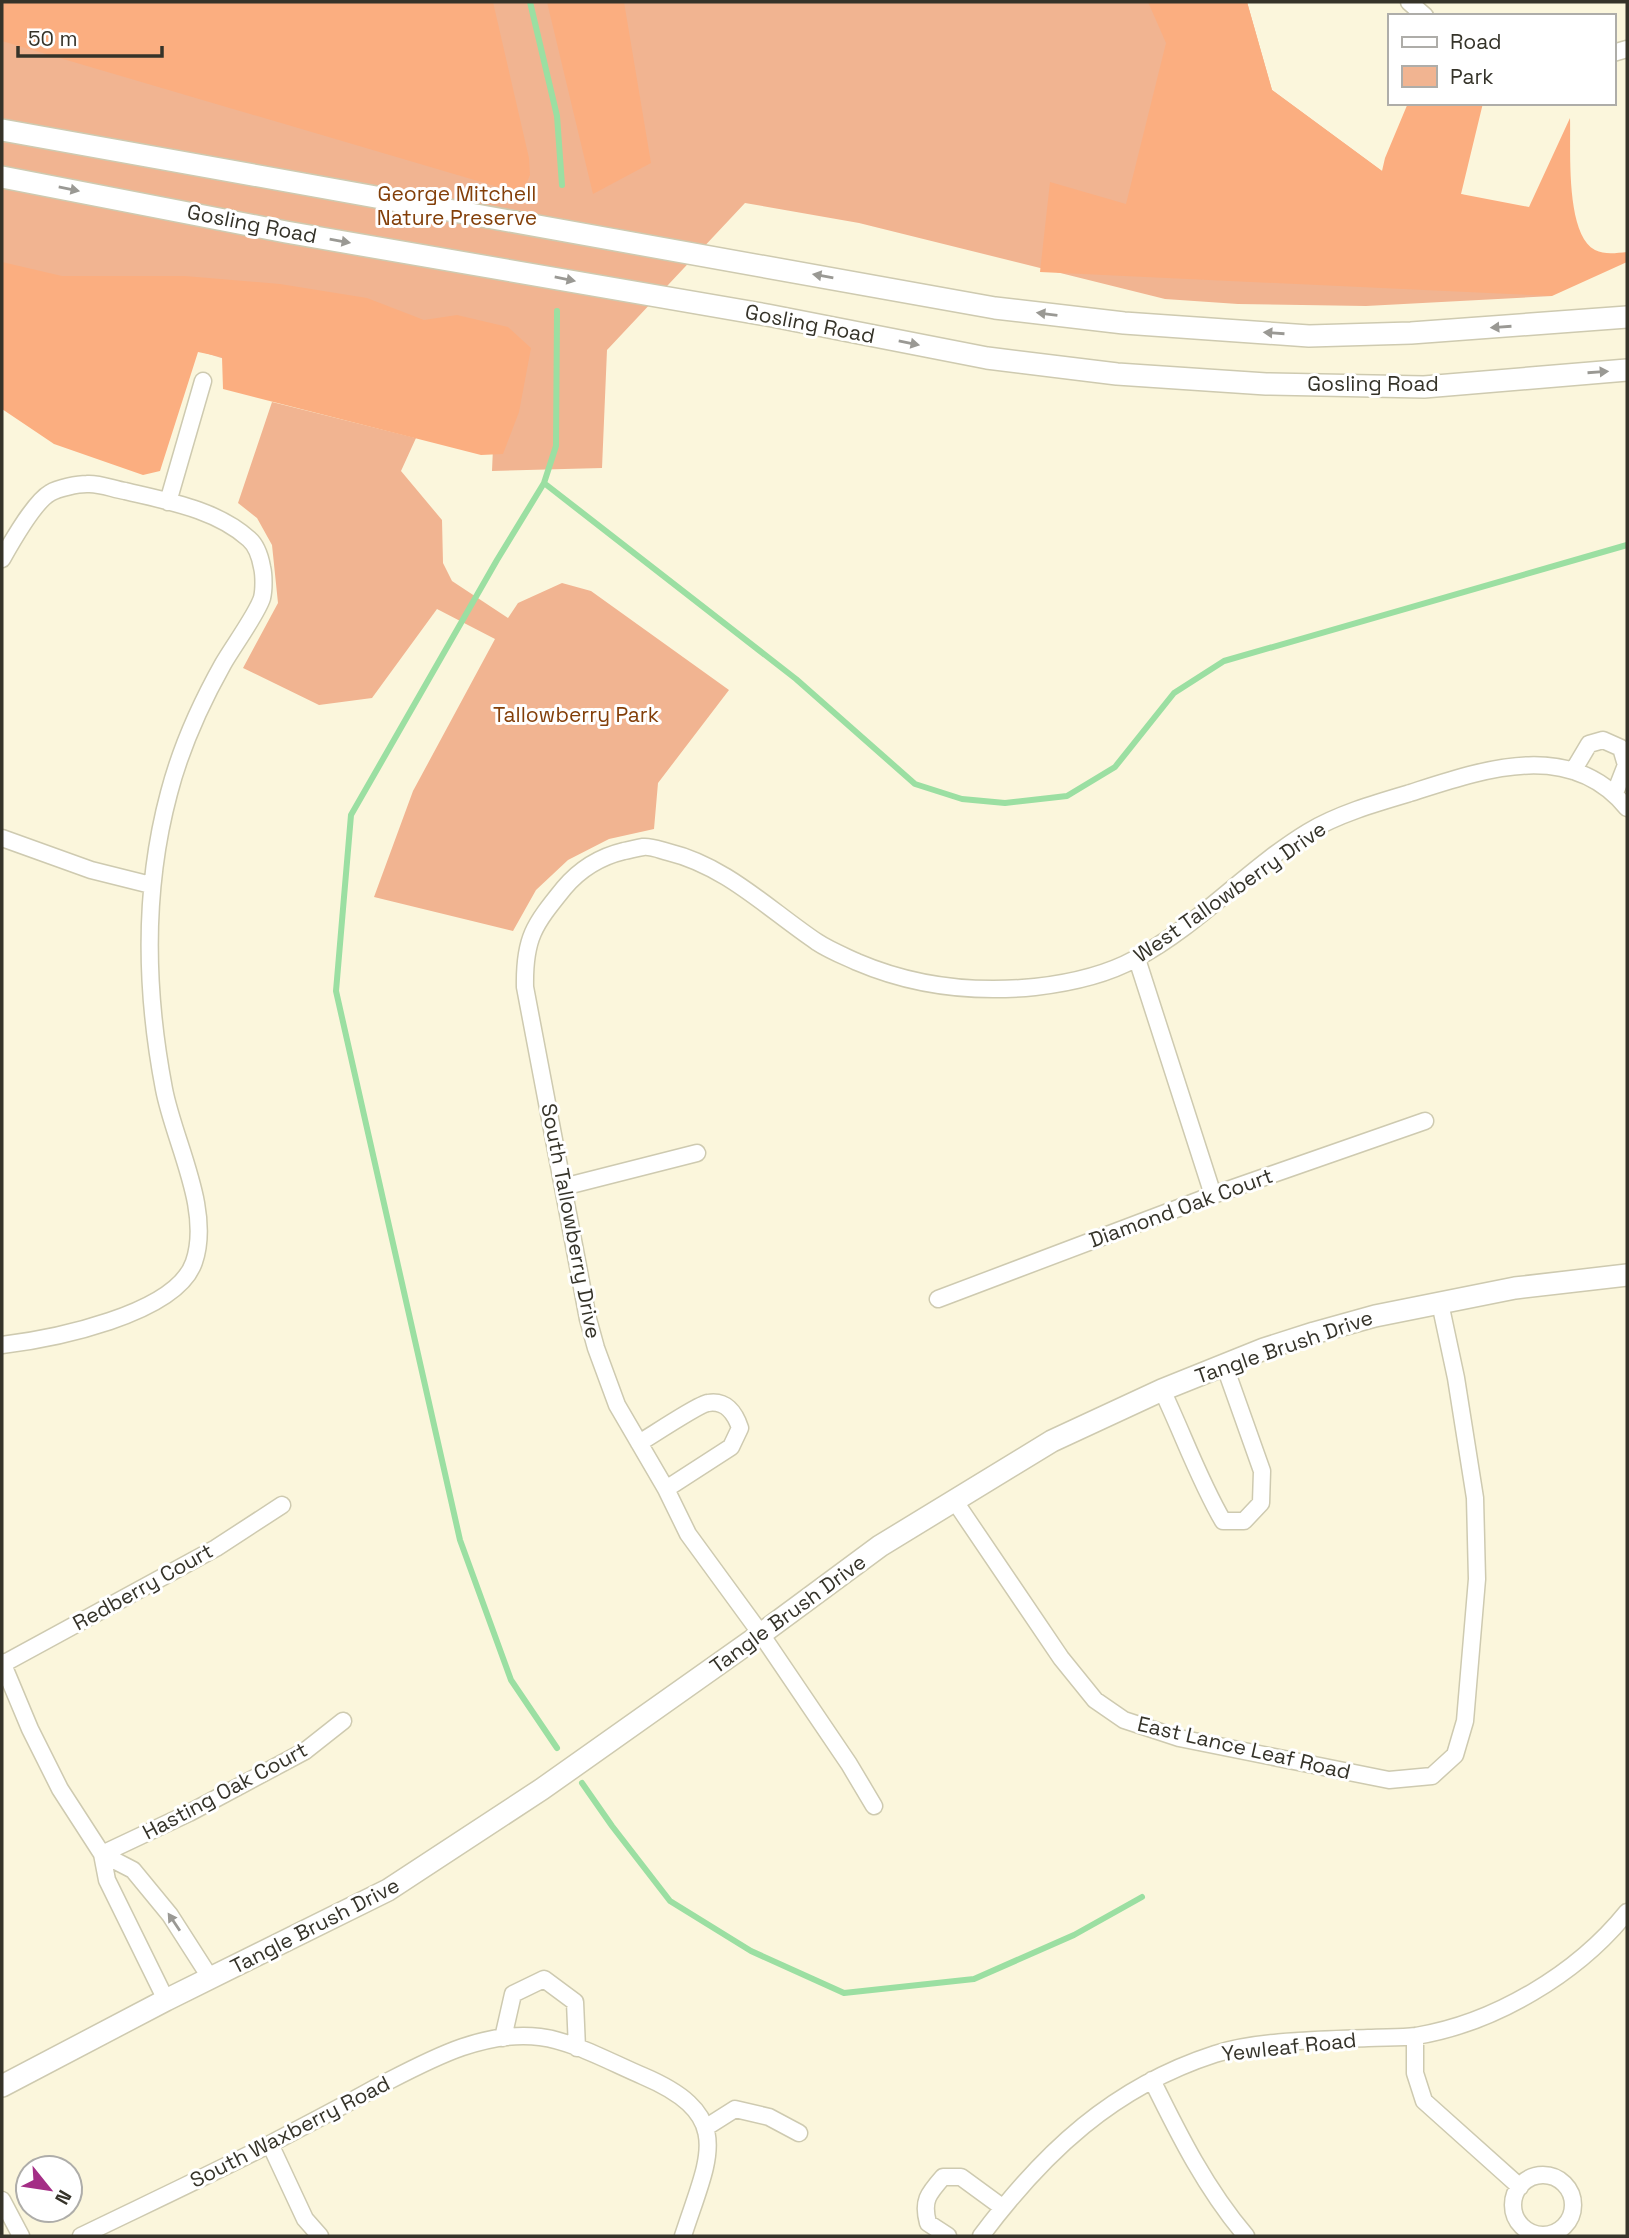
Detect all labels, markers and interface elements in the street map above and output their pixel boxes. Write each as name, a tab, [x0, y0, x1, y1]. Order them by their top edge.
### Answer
scale bar	[18, 14, 161, 58]
legend	[1388, 14, 1615, 105]
text: 50 m	[28, 25, 78, 52]
text: Road	[1450, 28, 1502, 55]
text: Park	[1450, 63, 1494, 90]
park label: George Mitchell Nature Preserve	[377, 180, 537, 231]
one-way arrow	[58, 184, 80, 195]
street label: Gosling Road	[185, 198, 319, 249]
one-way arrow	[330, 236, 352, 247]
one-way arrow	[812, 270, 834, 281]
one-way arrow	[554, 274, 576, 285]
street label: Gosling Road	[743, 298, 877, 349]
one-way arrow	[1036, 309, 1058, 320]
one-way arrow	[1490, 321, 1512, 332]
one-way arrow	[1263, 327, 1285, 338]
one-way arrow	[898, 338, 920, 349]
one-way arrow	[1587, 366, 1609, 377]
street label: Gosling Road	[1307, 370, 1439, 397]
park label: Tallowberry Park	[493, 701, 659, 728]
street label: West Tallowberry Drive	[1128, 815, 1331, 968]
street label: South Tallowberry Drive	[535, 1101, 608, 1341]
street label: Diamond Oak Court	[1085, 1162, 1276, 1253]
street label: Tangle Brush Drive	[1191, 1303, 1376, 1390]
street label: Redberry Court	[68, 1537, 218, 1636]
street label: Tangle Brush Drive	[704, 1548, 871, 1679]
street label: East Lance Leaf Road	[1135, 1710, 1353, 1785]
street label: Hasting Oak Court	[138, 1736, 312, 1845]
street label: Tangle Brush Drive	[226, 1871, 404, 1980]
one-way arrow	[168, 1912, 181, 1932]
street label: Yewleaf Road	[1220, 2026, 1358, 2067]
street label: South Waxberry Road	[185, 2069, 394, 2194]
north arrow	[14, 2154, 84, 2224]
text: N	[49, 2185, 77, 2209]

